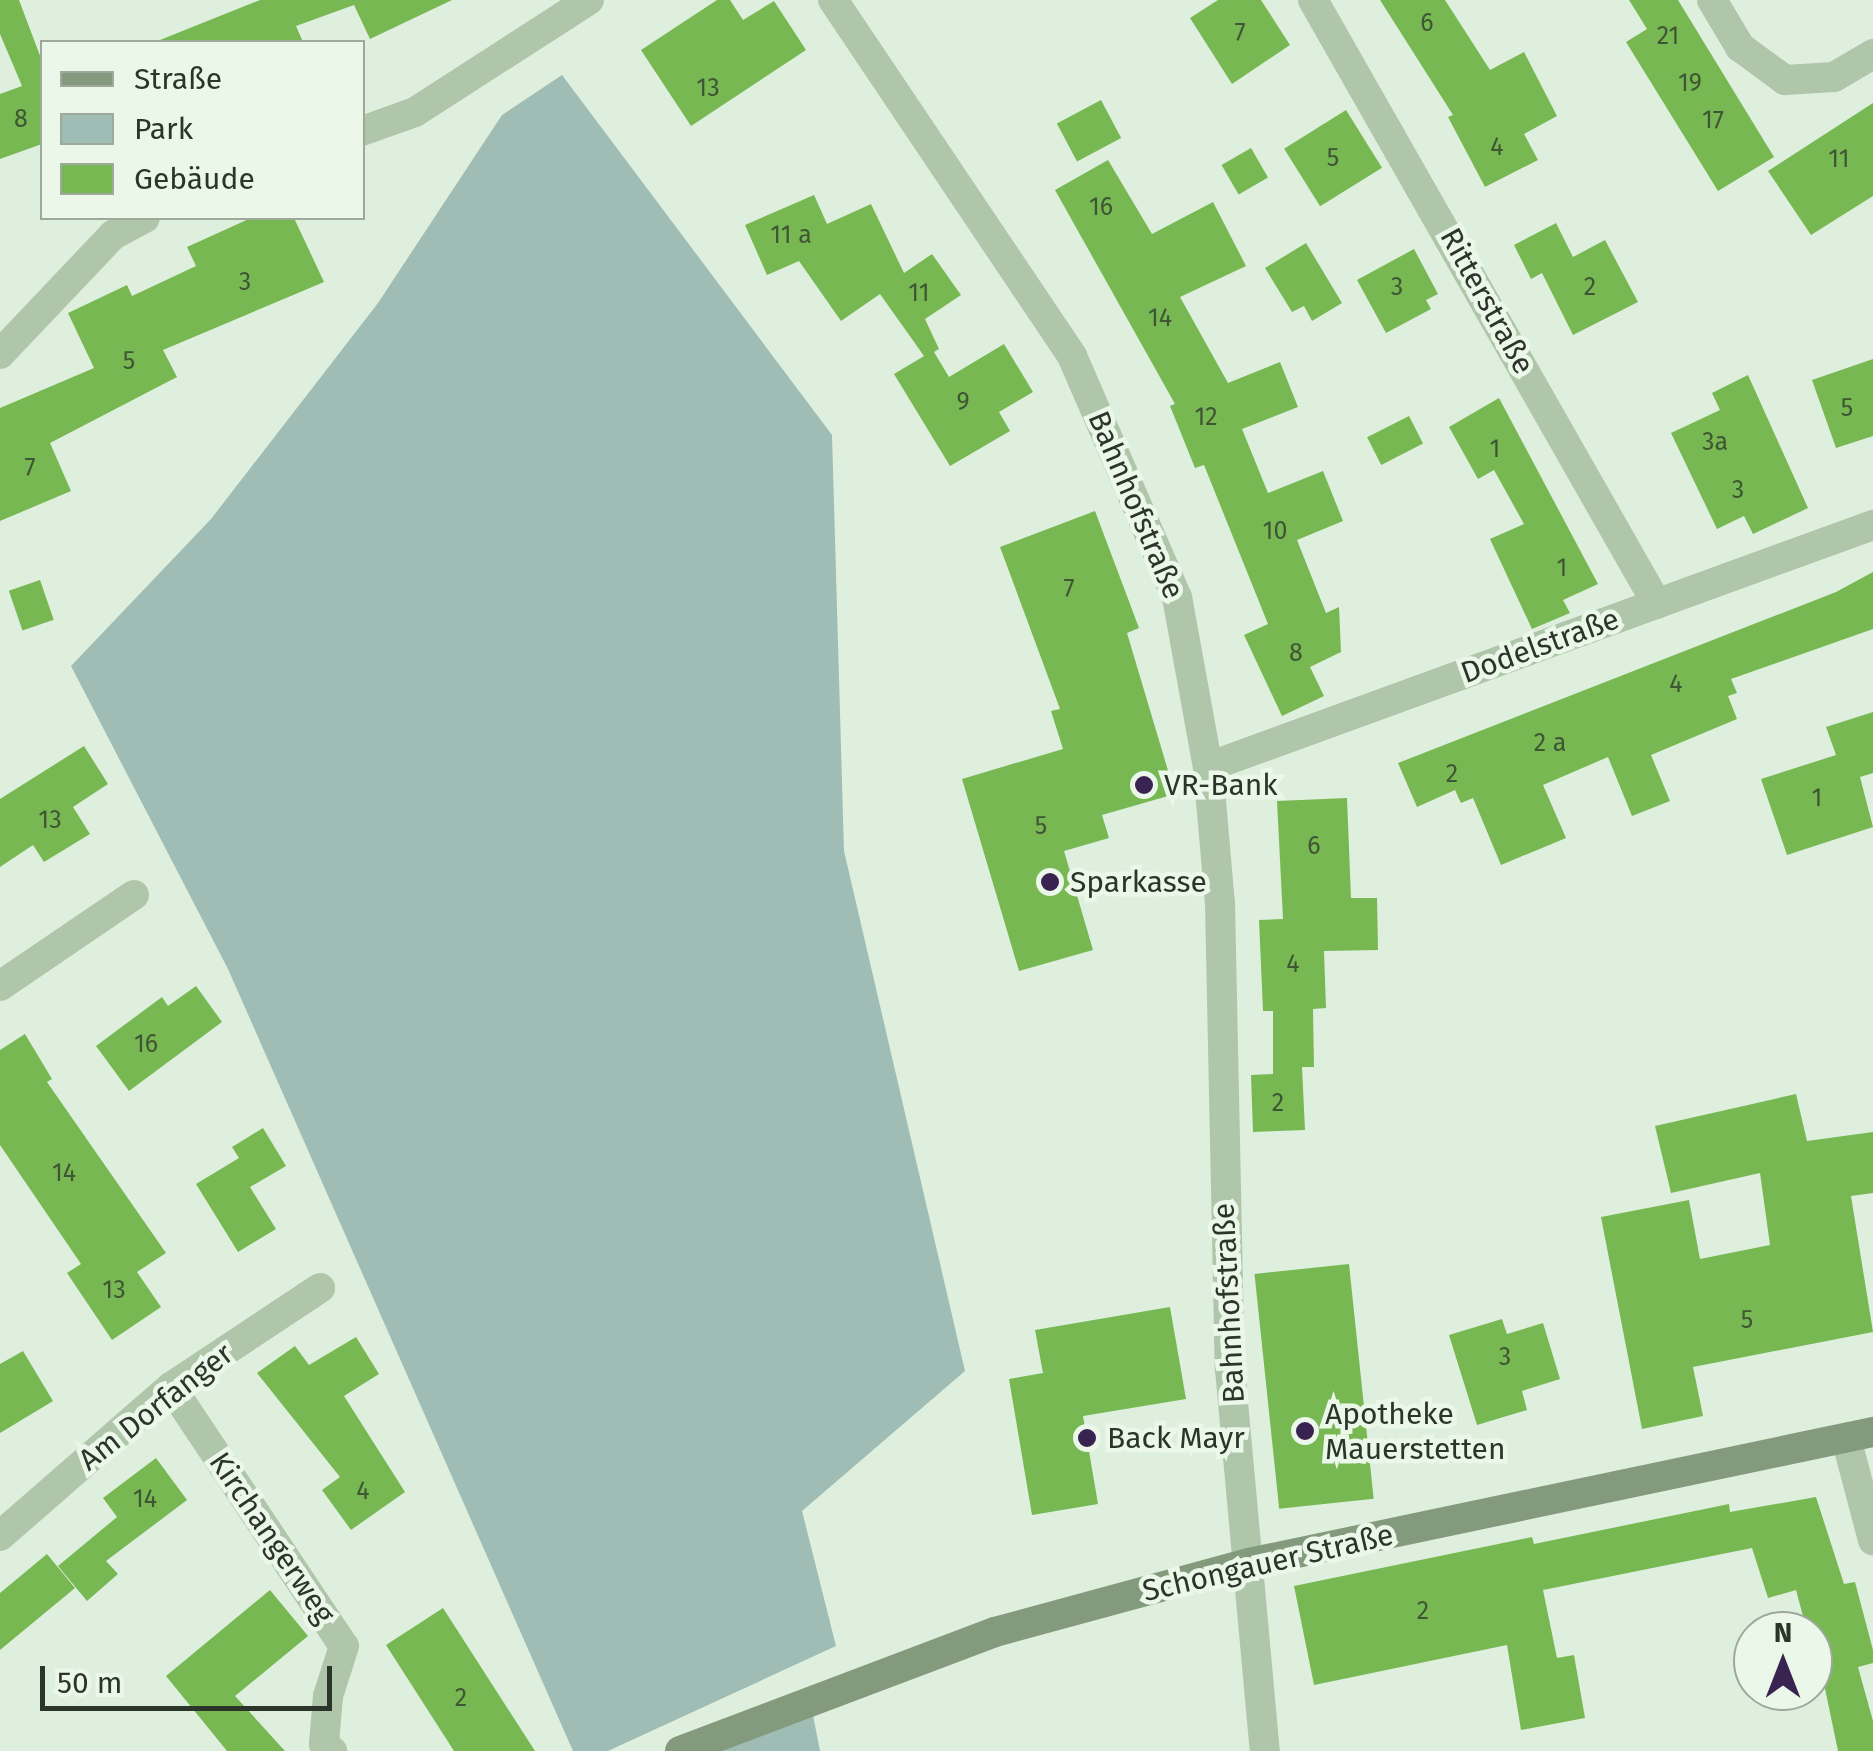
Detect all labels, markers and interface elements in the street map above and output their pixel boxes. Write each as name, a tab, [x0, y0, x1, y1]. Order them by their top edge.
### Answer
house number: 6	[1420, 8, 1434, 38]
house number: 7	[1234, 17, 1246, 47]
house number: 21	[1657, 21, 1679, 51]
legend	[40, 40, 365, 220]
text: Straße	[134, 61, 222, 97]
house number: 19	[1678, 68, 1702, 98]
house number: 13	[696, 73, 720, 103]
house number: 8	[14, 104, 28, 134]
house number: 17	[1702, 105, 1724, 135]
text: Park	[134, 111, 193, 147]
house number: 4	[1490, 132, 1504, 162]
house number: 5	[1327, 143, 1339, 173]
house number: 11	[1828, 144, 1850, 174]
text: Gebäude	[134, 161, 255, 197]
house number: 16	[1089, 192, 1113, 222]
house number: 11 a	[770, 220, 812, 250]
street label: Ritterstraße	[1432, 222, 1542, 380]
house number: 3	[239, 267, 251, 297]
house number: 3	[1391, 272, 1403, 302]
house number: 2	[1584, 272, 1596, 302]
house number: 11	[908, 278, 930, 308]
house number: 14	[1148, 303, 1172, 333]
house number: 5	[123, 346, 135, 376]
house number: 9	[956, 387, 970, 417]
house number: 5	[1841, 393, 1853, 423]
house number: 12	[1194, 402, 1218, 432]
street label: Bahnhofstraße	[1080, 406, 1192, 604]
house number: 3a	[1702, 427, 1728, 457]
house number: 1	[1490, 434, 1500, 464]
house number: 7	[24, 452, 36, 482]
house number: 3	[1732, 475, 1744, 505]
house number: 10	[1263, 516, 1287, 546]
house number: 1	[1557, 553, 1567, 583]
house number: 7	[1063, 573, 1075, 603]
street label: Dodelstraße	[1456, 601, 1624, 691]
house number: 8	[1289, 638, 1303, 668]
house number: 4	[1669, 669, 1683, 699]
house number: 2 a	[1534, 728, 1566, 758]
house number: 2	[1446, 759, 1458, 789]
place label: VR-Bank	[1164, 767, 1278, 803]
marker: VR-Bank	[1133, 774, 1155, 796]
house number: 1	[1812, 783, 1822, 813]
house number: 13	[38, 805, 62, 835]
house number: 5	[1035, 811, 1047, 841]
house number: 6	[1307, 831, 1321, 861]
place label: Sparkasse	[1070, 864, 1207, 900]
marker: Sparkasse	[1039, 871, 1061, 893]
house number: 4	[1286, 949, 1300, 979]
house number: 16	[134, 1029, 158, 1059]
house number: 2	[1272, 1088, 1284, 1118]
house number: 14	[52, 1158, 76, 1188]
street label: Bahnhofstraße	[1206, 1202, 1252, 1404]
house number: 13	[102, 1275, 126, 1305]
house number: 5	[1741, 1305, 1753, 1335]
street label: Am Dorfanger	[72, 1336, 240, 1478]
house number: 3	[1499, 1342, 1511, 1372]
place label: Apotheke Mauerstetten	[1325, 1396, 1505, 1466]
place label: Back Mayr	[1107, 1420, 1245, 1456]
marker: Apotheke Mauerstetten	[1294, 1420, 1316, 1442]
marker: Back Mayr	[1076, 1427, 1098, 1449]
street label: Kirchangerweg	[201, 1445, 343, 1631]
house number: 4	[356, 1476, 370, 1506]
house number: 14	[133, 1484, 157, 1514]
street label: Schongauer Straße	[1139, 1517, 1397, 1609]
house number: 2	[1417, 1596, 1429, 1626]
north arrow	[1733, 1611, 1833, 1711]
text: N	[1774, 1616, 1792, 1649]
scale bar	[45, 1646, 338, 1708]
text: 50 m	[57, 1665, 122, 1701]
house number: 2	[455, 1683, 467, 1713]

